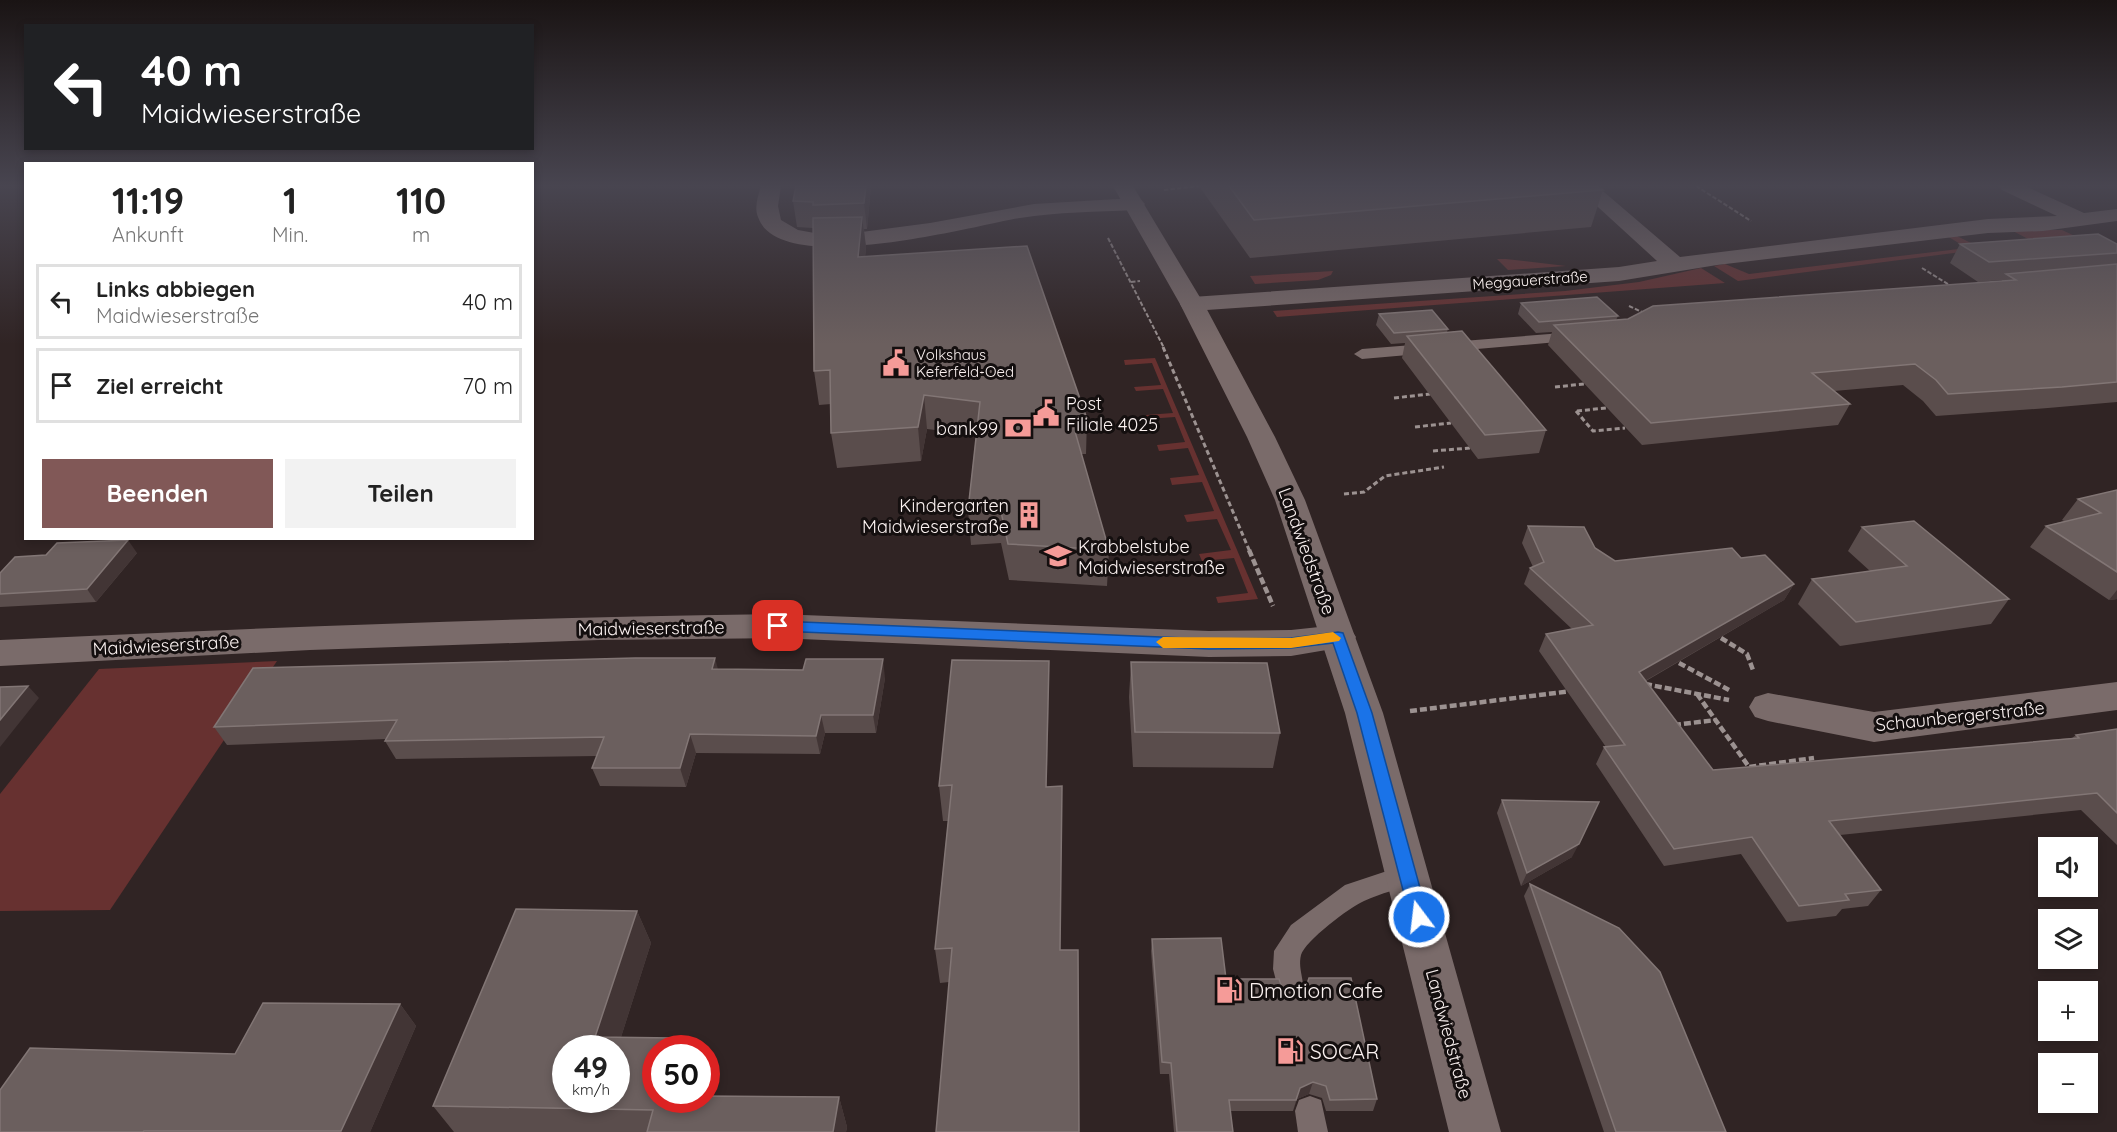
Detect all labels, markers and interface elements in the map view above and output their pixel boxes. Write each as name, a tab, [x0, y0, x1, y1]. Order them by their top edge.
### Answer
text: 40 m	[141, 44, 242, 97]
icon: left	[42, 48, 120, 126]
text: Maidwieserstraße	[141, 96, 361, 130]
text: 11:19	[112, 178, 184, 223]
text: 1	[283, 178, 297, 223]
text: 110	[396, 178, 446, 223]
text: Ankunft	[112, 222, 184, 247]
text: Min.	[272, 222, 308, 247]
text: m	[412, 222, 430, 247]
street label: Meggauerstraße	[1472, 266, 1588, 294]
text: Links abbiegen	[96, 275, 255, 303]
icon: left	[45, 285, 78, 318]
text: 40 m	[462, 288, 513, 316]
text: Maidwieserstraße	[96, 303, 259, 328]
place label: Volkshaus Keferfeld-Oed	[916, 345, 1014, 381]
public building icon: Volkshaus Keferfeld-Oed	[881, 348, 911, 378]
icon: arrive	[45, 369, 78, 402]
text: Ziel erreicht	[96, 372, 224, 400]
text: 70 m	[463, 372, 513, 400]
place label: Post Filiale 4025	[1066, 392, 1158, 436]
public building icon: Post Filiale 4025	[1031, 398, 1061, 428]
bank icon: bank99	[1003, 413, 1033, 443]
place label: bank99	[936, 417, 998, 440]
button: Beenden	[42, 459, 273, 528]
button: Teilen	[285, 459, 516, 528]
street label: Landwiedstraße	[1273, 484, 1341, 618]
place label: Kindergarten Maidwieserstraße	[862, 494, 1009, 538]
building icon: Kindergarten Maidwieserstraße	[1014, 500, 1044, 530]
place label: Krabbelstube Maidwieserstraße	[1078, 535, 1225, 579]
school or university icon: Krabbelstube Maidwieserstraße	[1043, 541, 1073, 571]
pin	[752, 600, 803, 651]
icon: arrive	[761, 609, 794, 642]
street label: Maidwieserstraße	[577, 615, 725, 641]
street label: Maidwieserstraße	[92, 630, 240, 660]
street label: Schaunbergerstraße	[1874, 696, 2046, 736]
map controls	[2038, 837, 2098, 1113]
button: sound	[2038, 837, 2098, 897]
position arrow	[1387, 885, 1451, 949]
button: layers	[2038, 909, 2098, 969]
street label: Landwiedstraße	[1421, 967, 1477, 1101]
fuel station icon: Dmotion Cafe	[1214, 975, 1244, 1005]
place label: Dmotion Cafe	[1249, 977, 1383, 1003]
button: +	[2038, 981, 2098, 1041]
speed limit sign: 50	[642, 1035, 720, 1113]
fuel station icon: SOCAR	[1275, 1036, 1305, 1066]
place label: SOCAR	[1310, 1038, 1379, 1064]
text: 49	[574, 1048, 608, 1086]
button: −	[2038, 1053, 2098, 1113]
text: km/h	[572, 1080, 610, 1099]

